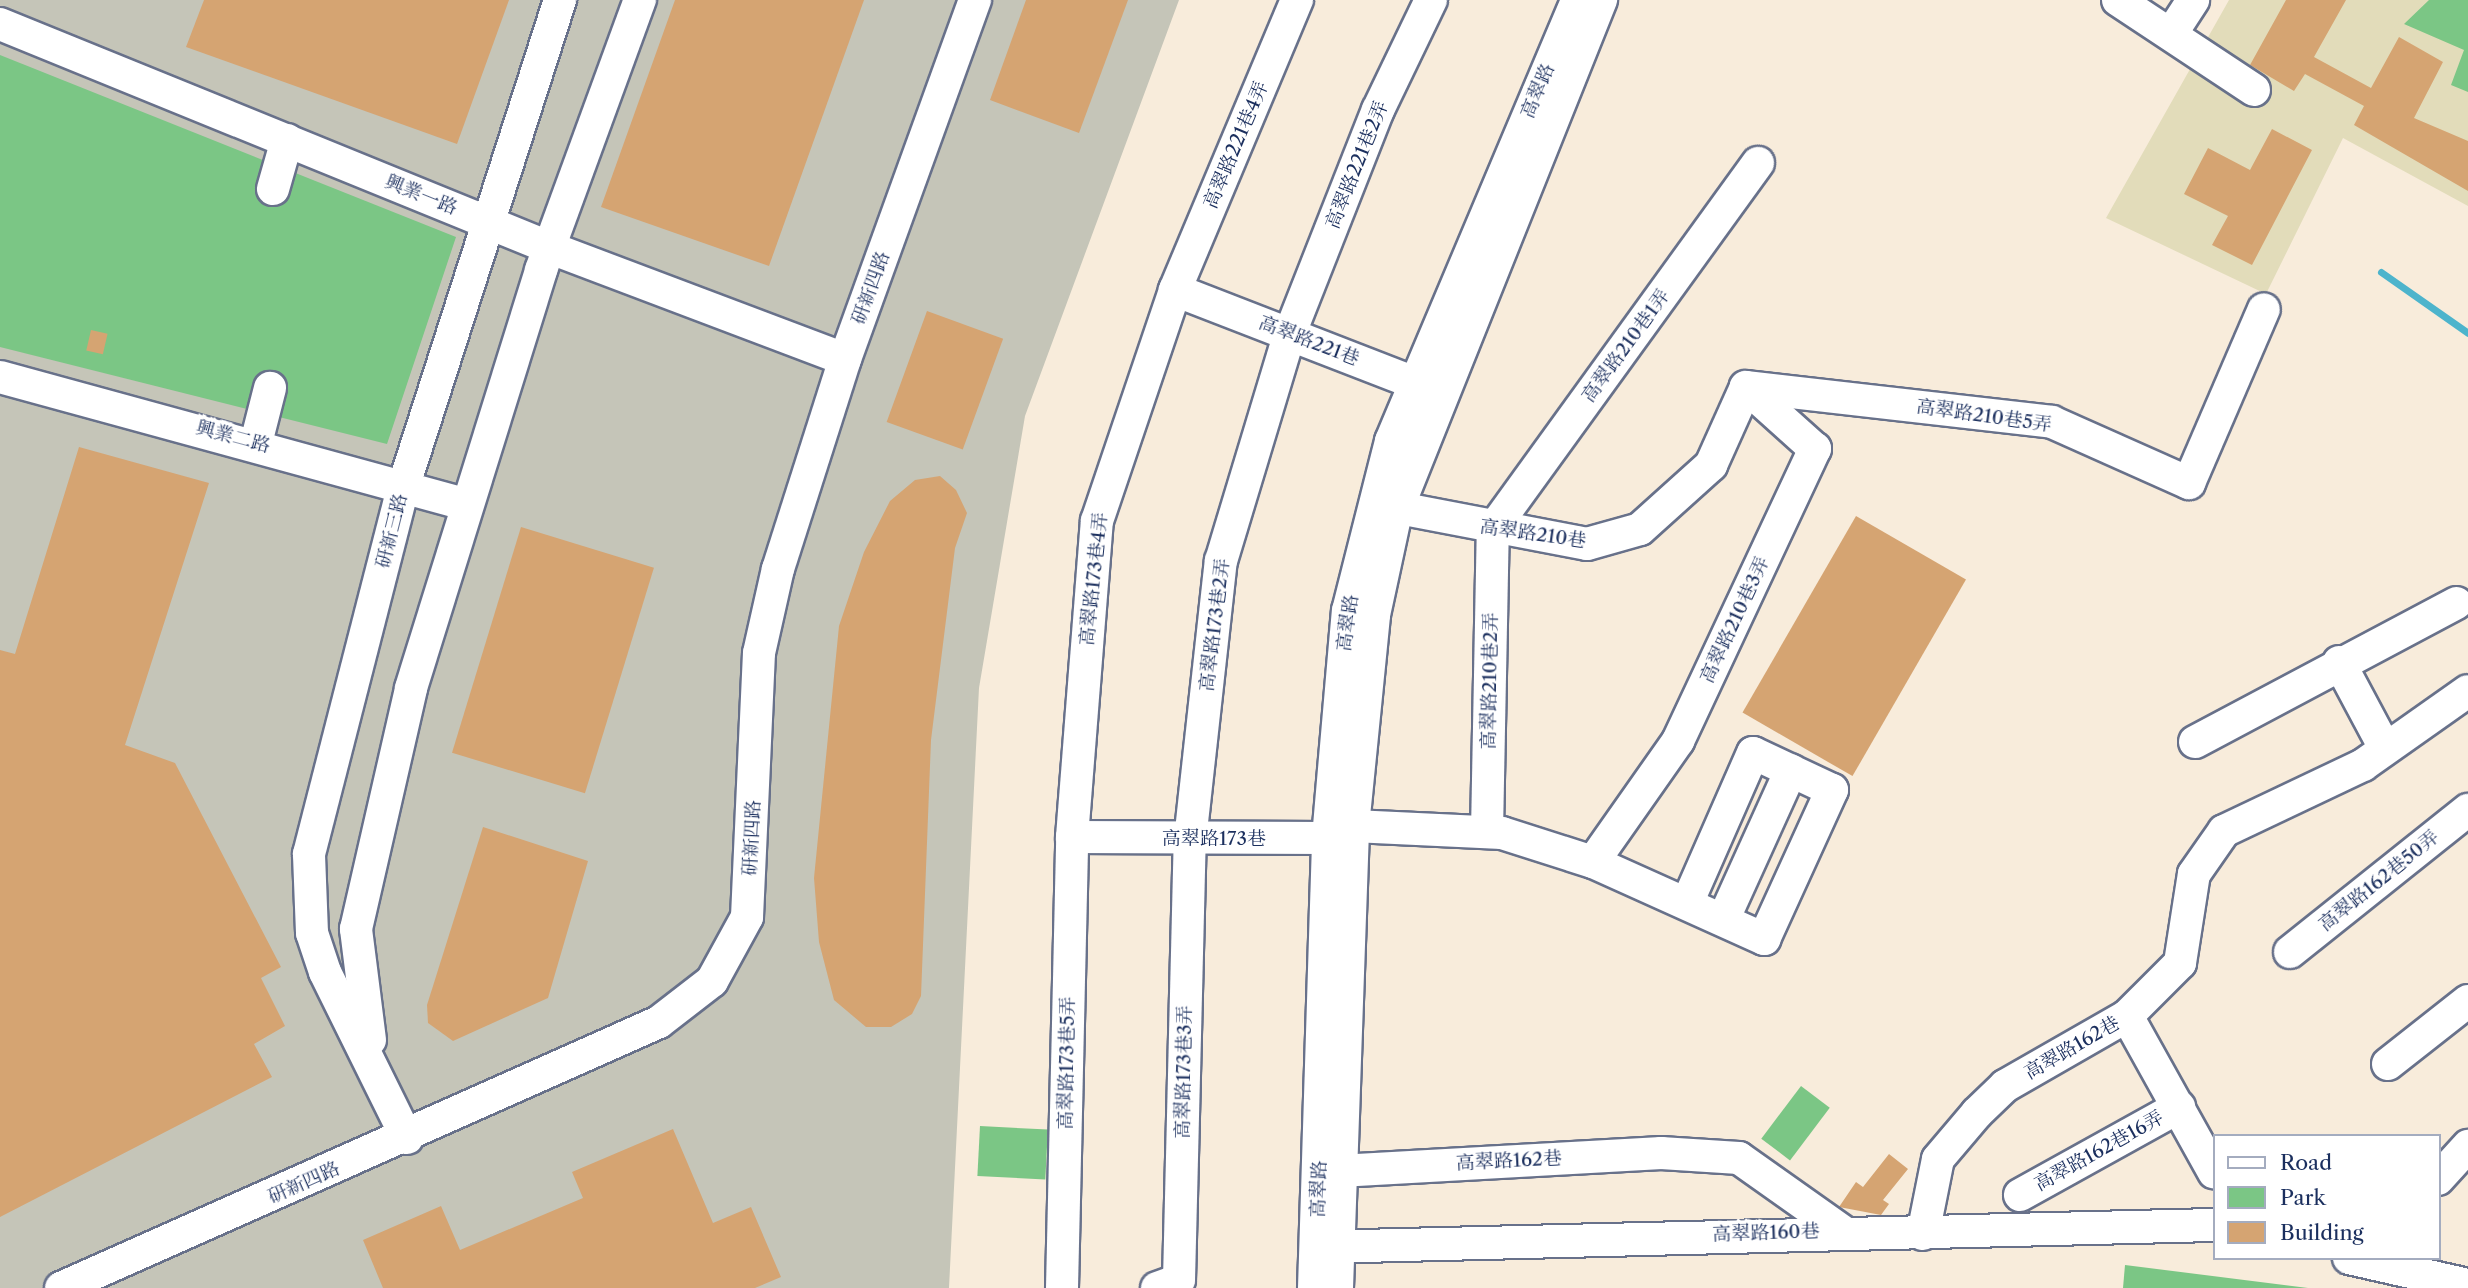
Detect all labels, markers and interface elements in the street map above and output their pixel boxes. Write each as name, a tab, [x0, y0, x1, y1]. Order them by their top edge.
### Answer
street label: 高翠路	[1516, 60, 1560, 122]
street label: 高翠路221巷4弄	[1199, 78, 1273, 212]
street label: 高翠路221巷2弄	[1321, 98, 1393, 232]
street label: 興業一路	[381, 170, 461, 220]
street label: 研新四路	[847, 248, 895, 328]
street label: 高翠路210巷1弄	[1577, 285, 1675, 407]
street label: 高翠路221巷	[1256, 311, 1362, 371]
street label: 高翠路210巷5弄	[1915, 395, 2053, 437]
street label: 興業二路	[193, 416, 273, 458]
street label: 研新三路	[372, 491, 412, 571]
street label: 高翠路173巷4弄	[1076, 511, 1112, 647]
street label: 高翠路210巷	[1478, 515, 1588, 553]
street label: 高翠路210巷3弄	[1696, 553, 1774, 687]
street label: 高翠路173巷2弄	[1196, 557, 1234, 693]
street label: 高翠路	[1333, 593, 1363, 653]
street label: 高翠路210巷2弄	[1477, 612, 1503, 750]
street label: 研新四路	[739, 799, 765, 877]
street label: 高翠路162巷50弄	[2315, 826, 2443, 936]
street label: 高翠路173巷	[1162, 828, 1266, 850]
street label: 高翠路173巷5弄	[1054, 996, 1080, 1130]
street label: 高翠路173巷3弄	[1171, 1005, 1197, 1139]
street label: 高翠路162巷	[2020, 1012, 2124, 1084]
street label: 高翠路162巷16弄	[2030, 1106, 2168, 1196]
legend	[2212, 1134, 2440, 1260]
street label: 高翠路162巷	[1455, 1147, 1563, 1175]
text: Road	[2280, 1150, 2332, 1175]
street label: 研新四路	[265, 1157, 343, 1209]
street label: 高翠路	[1307, 1160, 1331, 1218]
text: Park	[2280, 1185, 2326, 1210]
street label: 高翠路160巷	[1712, 1220, 1820, 1246]
text: Building	[2280, 1220, 2364, 1245]

